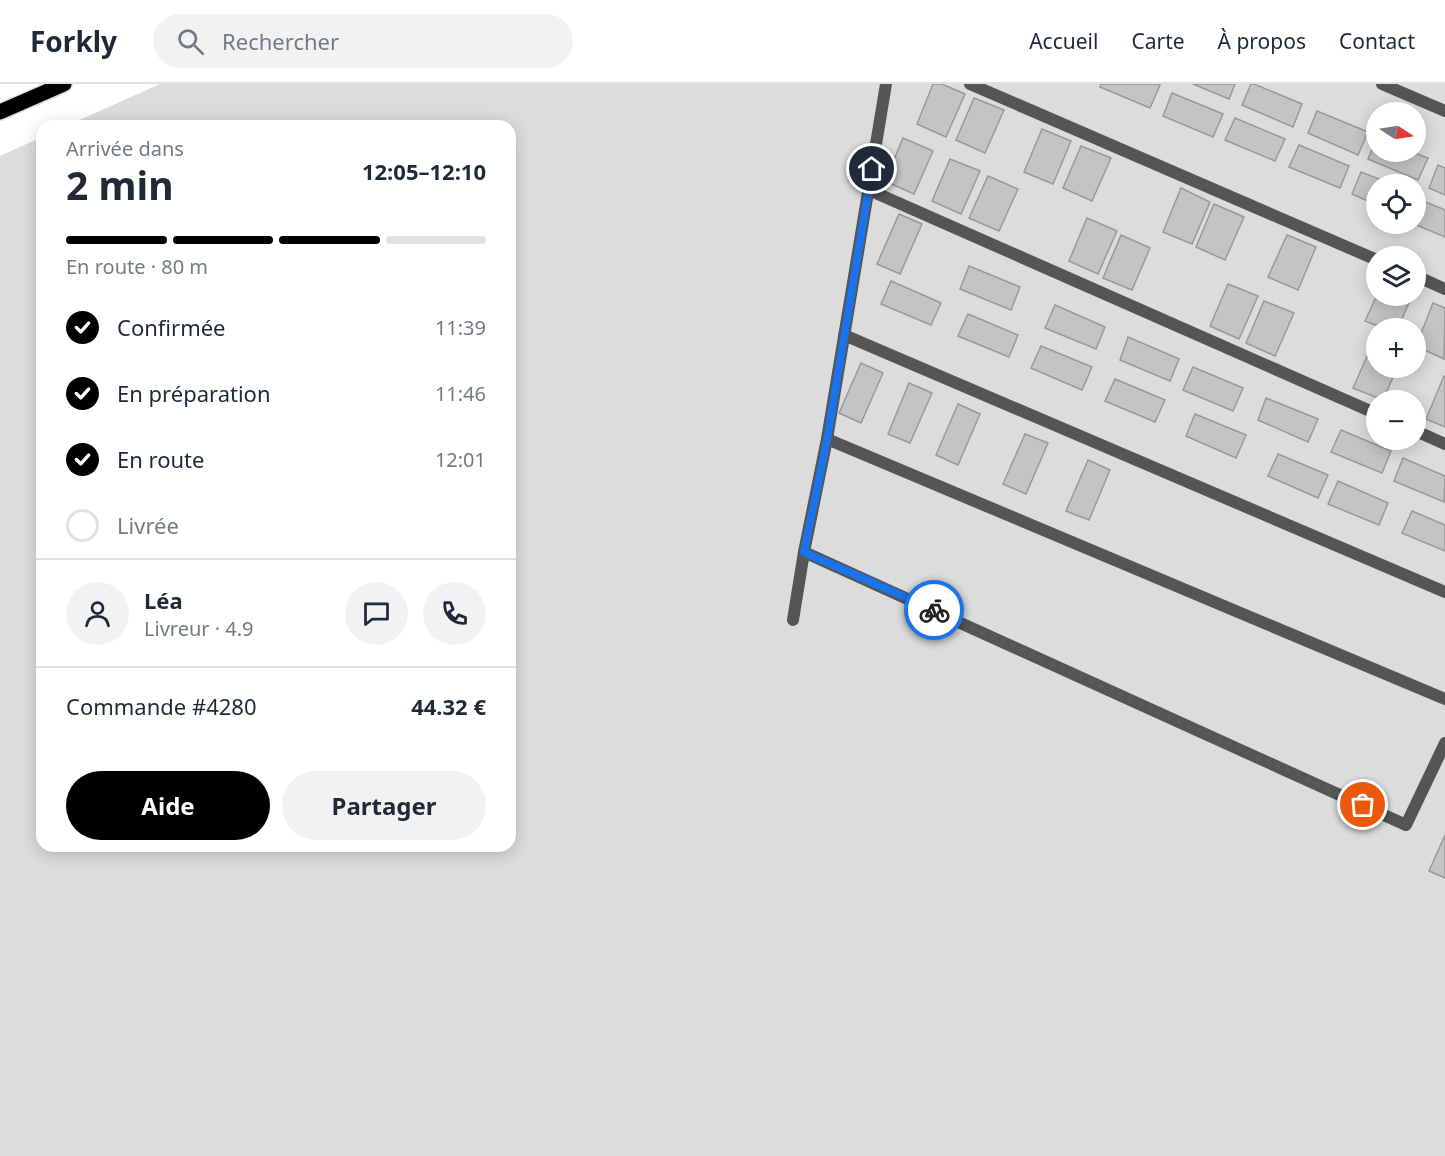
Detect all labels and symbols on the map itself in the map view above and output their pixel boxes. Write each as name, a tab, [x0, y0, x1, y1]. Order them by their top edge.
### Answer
north arrow	[1366, 102, 1426, 162]
pin	[846, 143, 897, 194]
courier	[904, 580, 964, 640]
pin	[1337, 779, 1388, 830]

